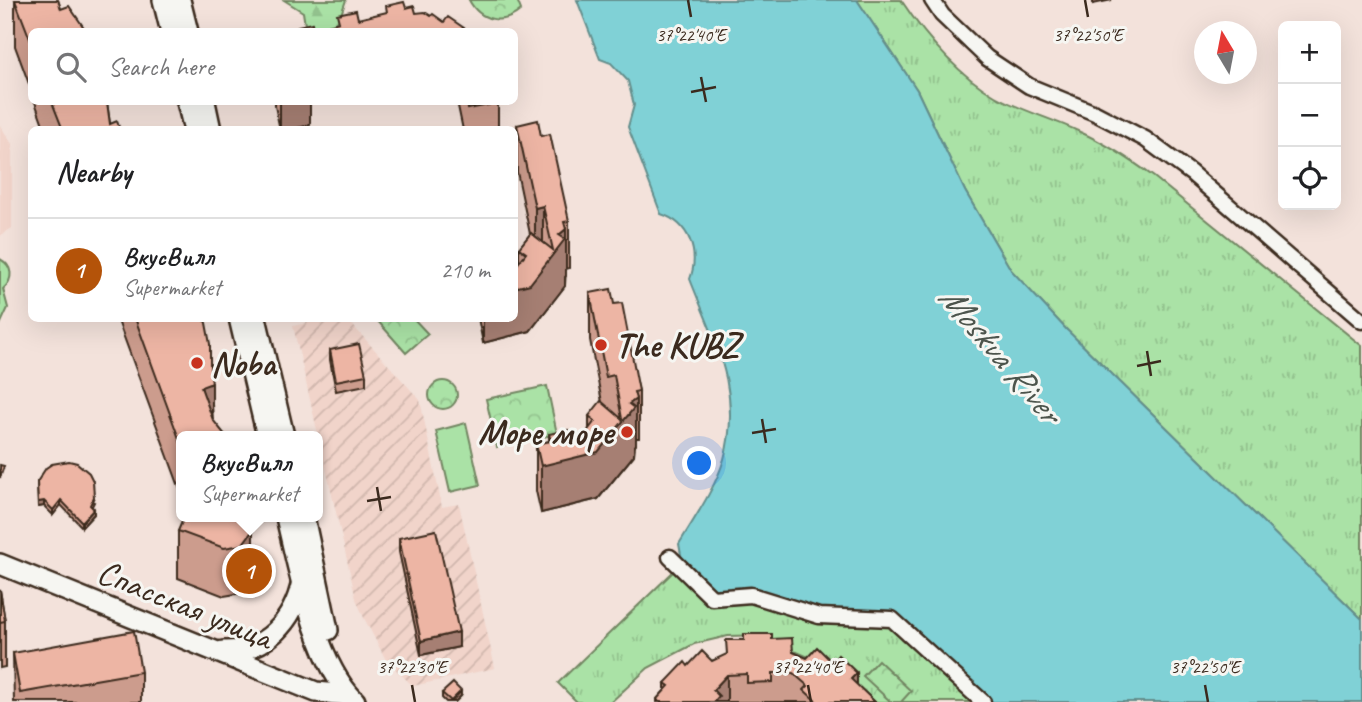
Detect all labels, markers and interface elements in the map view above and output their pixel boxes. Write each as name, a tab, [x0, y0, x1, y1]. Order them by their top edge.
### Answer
north arrow	[1194, 21, 1257, 84]
map controls	[1278, 21, 1341, 210]
button: +	[1278, 21, 1341, 84]
text: 37°22'40"E	[656, 24, 728, 46]
text: 37°22'50"E	[1053, 24, 1125, 46]
search box	[28, 28, 518, 105]
icon: search	[52, 48, 90, 86]
text: Search here	[108, 50, 214, 83]
button: −	[1278, 84, 1341, 147]
button: locate	[1278, 147, 1341, 210]
text: Nearby	[56, 153, 132, 191]
text: ВкусВилл	[123, 240, 214, 273]
text: 1	[74, 256, 84, 285]
text: 210 m	[441, 256, 490, 285]
text: Supermarket	[123, 273, 221, 302]
water label: Moskva River	[929, 275, 1076, 436]
place label: The KUBZ	[615, 323, 744, 368]
marker: The KUBZ	[593, 337, 609, 353]
place label: Noba	[211, 341, 278, 386]
marker: Noba	[189, 355, 205, 371]
place label: Море море	[478, 410, 616, 455]
marker: Море море	[619, 424, 635, 440]
popup	[176, 431, 323, 522]
text: ВкусВилл	[201, 446, 291, 479]
your location	[682, 446, 716, 480]
text: Supermarket	[201, 479, 298, 508]
pin: 1	[226, 545, 272, 597]
street label: Спасская улица	[91, 549, 281, 661]
text: 37°22'30"E	[377, 656, 449, 678]
text: 37°22'40"E	[773, 656, 845, 678]
text: 37°22'50"E	[1170, 656, 1242, 678]

